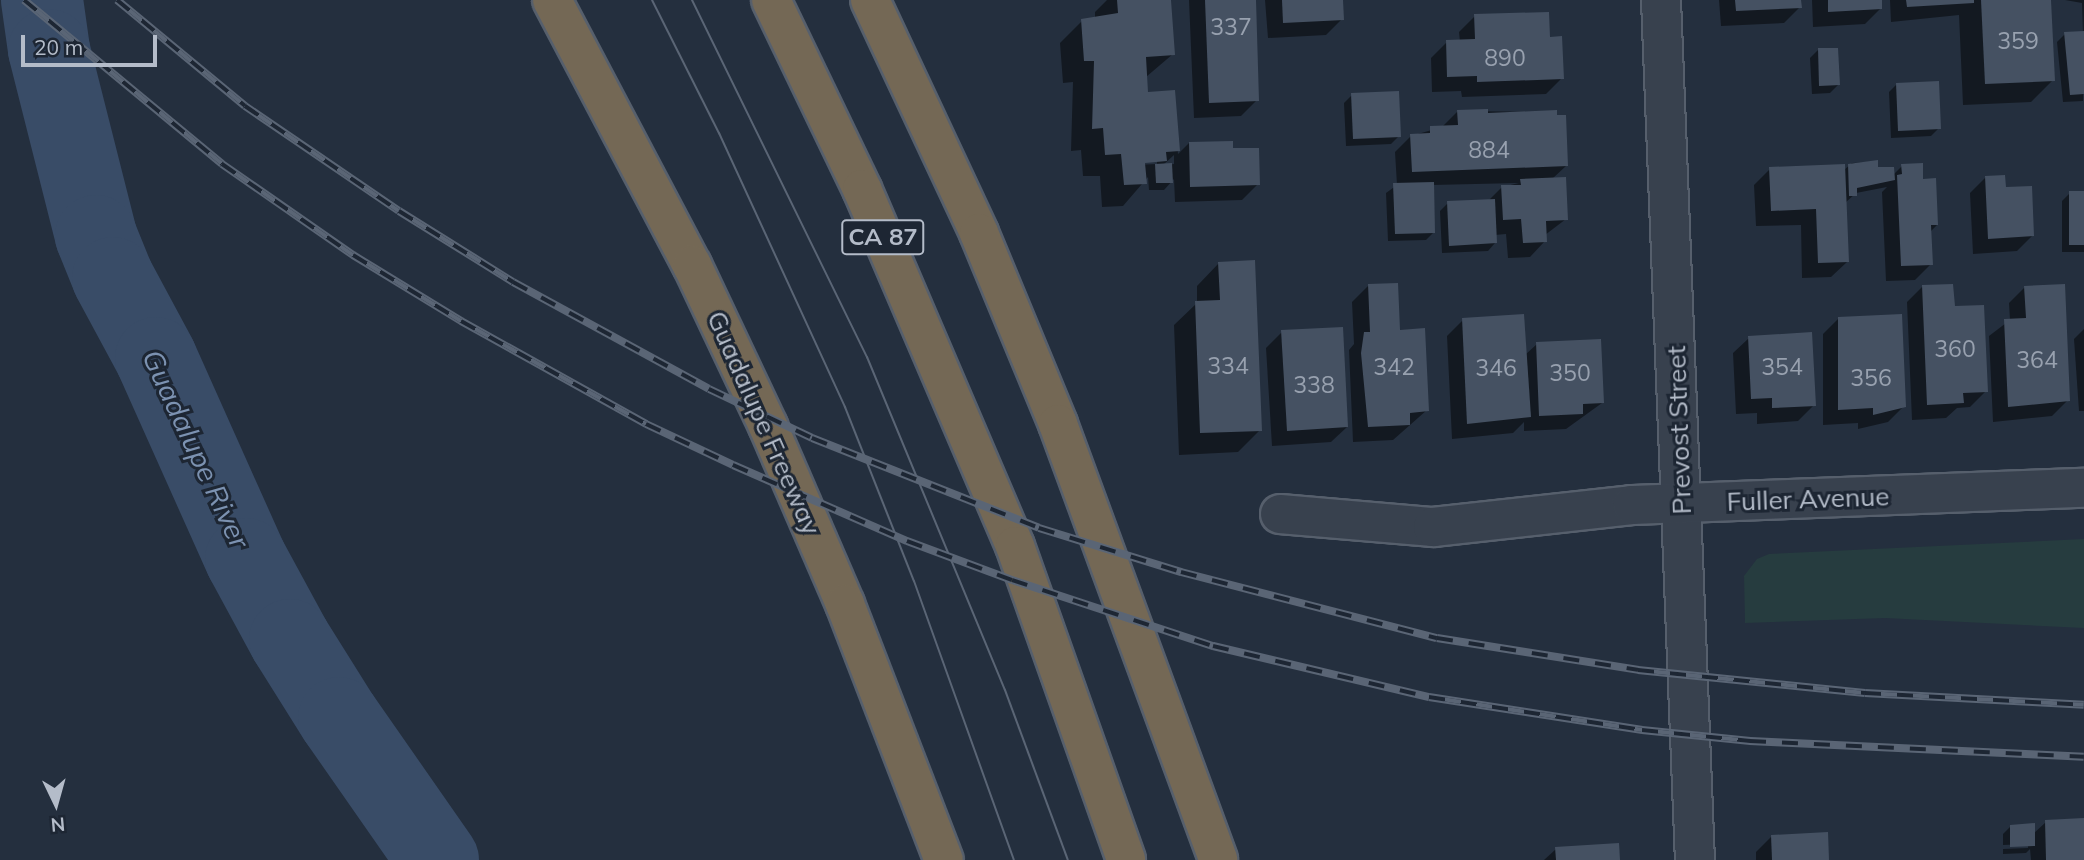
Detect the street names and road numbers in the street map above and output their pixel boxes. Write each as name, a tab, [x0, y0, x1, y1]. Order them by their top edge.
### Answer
road number: CA 87	[841, 216, 925, 258]
street label: Guadalupe Freeway	[701, 306, 827, 540]
street label: Prevost Street	[1660, 345, 1698, 515]
street label: Fuller Avenue	[1726, 481, 1890, 517]

